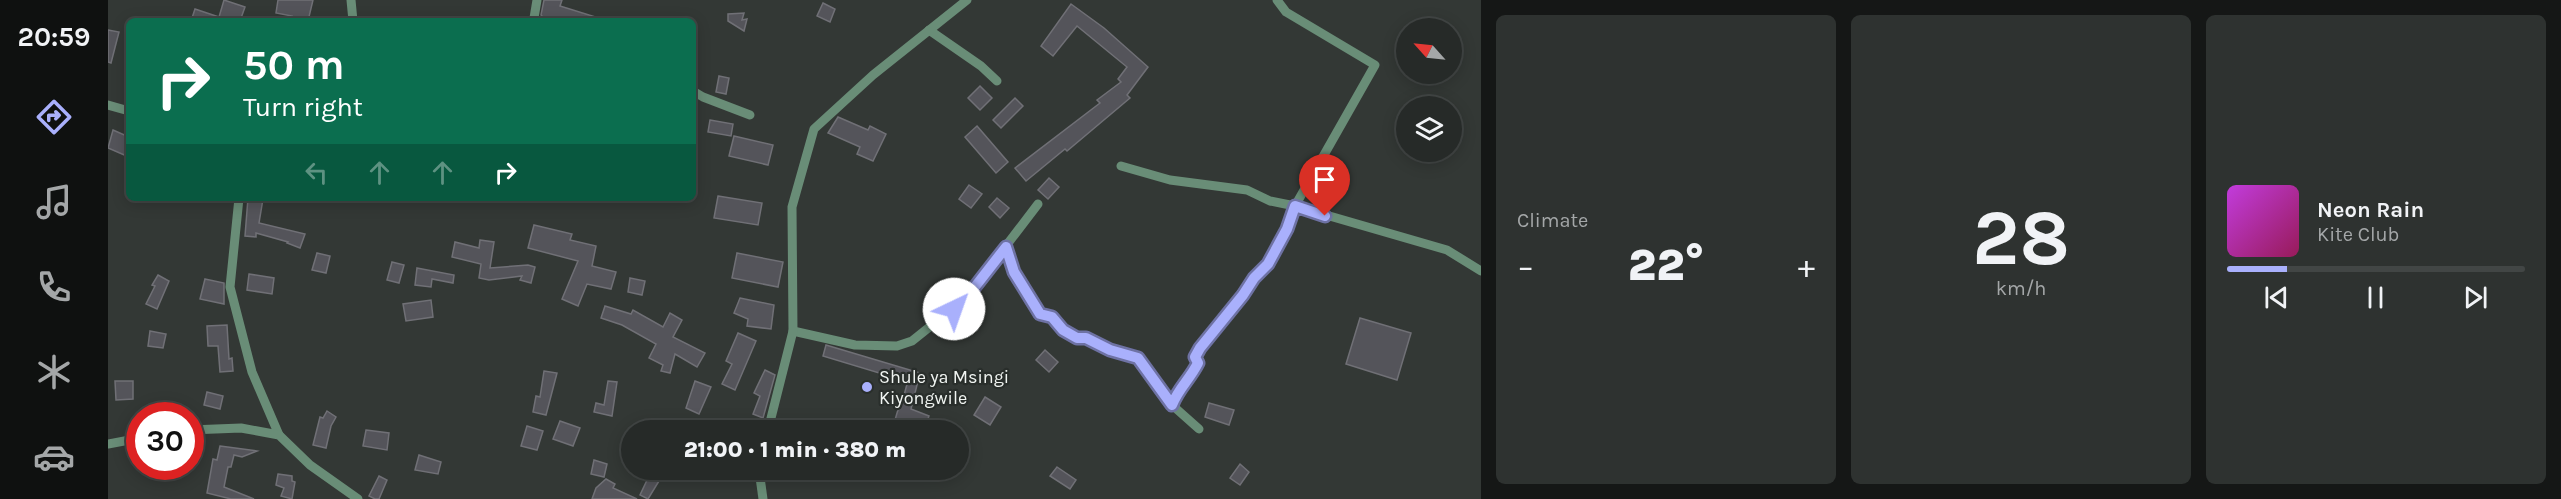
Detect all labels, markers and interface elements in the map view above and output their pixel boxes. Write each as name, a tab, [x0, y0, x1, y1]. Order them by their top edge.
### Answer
north arrow	[1396, 18, 1462, 84]
map controls	[1396, 18, 1462, 162]
text: 20:59	[18, 21, 90, 53]
text: 50 m	[243, 40, 345, 90]
icon: right	[144, 42, 222, 120]
text: Turn right	[243, 91, 363, 123]
icon: directions	[33, 96, 75, 138]
button: layers	[1396, 96, 1462, 162]
pin	[1299, 154, 1350, 216]
icon: left	[300, 156, 333, 189]
icon: ahead	[363, 156, 396, 189]
icon: ahead	[426, 156, 459, 189]
icon: right	[489, 156, 522, 189]
icon: arrive	[1308, 163, 1341, 196]
icon: music	[33, 181, 75, 223]
text: 28	[1972, 192, 2070, 284]
text: Neon Rain	[2317, 197, 2424, 223]
text: Climate	[1517, 209, 1588, 232]
text: Kite Club	[2317, 223, 2399, 246]
text: 22°	[1628, 239, 1704, 291]
text: −	[1517, 247, 1534, 285]
text: +	[1798, 247, 1815, 285]
icon: phone	[33, 266, 75, 308]
position arrow	[922, 277, 986, 341]
text: km/h	[1996, 277, 2046, 300]
icon: previous	[2260, 281, 2293, 314]
icon: pause	[2359, 281, 2392, 314]
icon: next	[2459, 281, 2492, 314]
icon: climate	[33, 351, 75, 393]
place label: Shule ya Msingi Kiyongwile	[879, 366, 1009, 409]
marker: Shule ya Msingi Kiyongwile	[860, 380, 874, 394]
speed limit sign: 30	[126, 402, 204, 480]
icon: car	[33, 436, 75, 478]
text: 21:00 · 1 min · 380 m	[684, 437, 906, 463]

